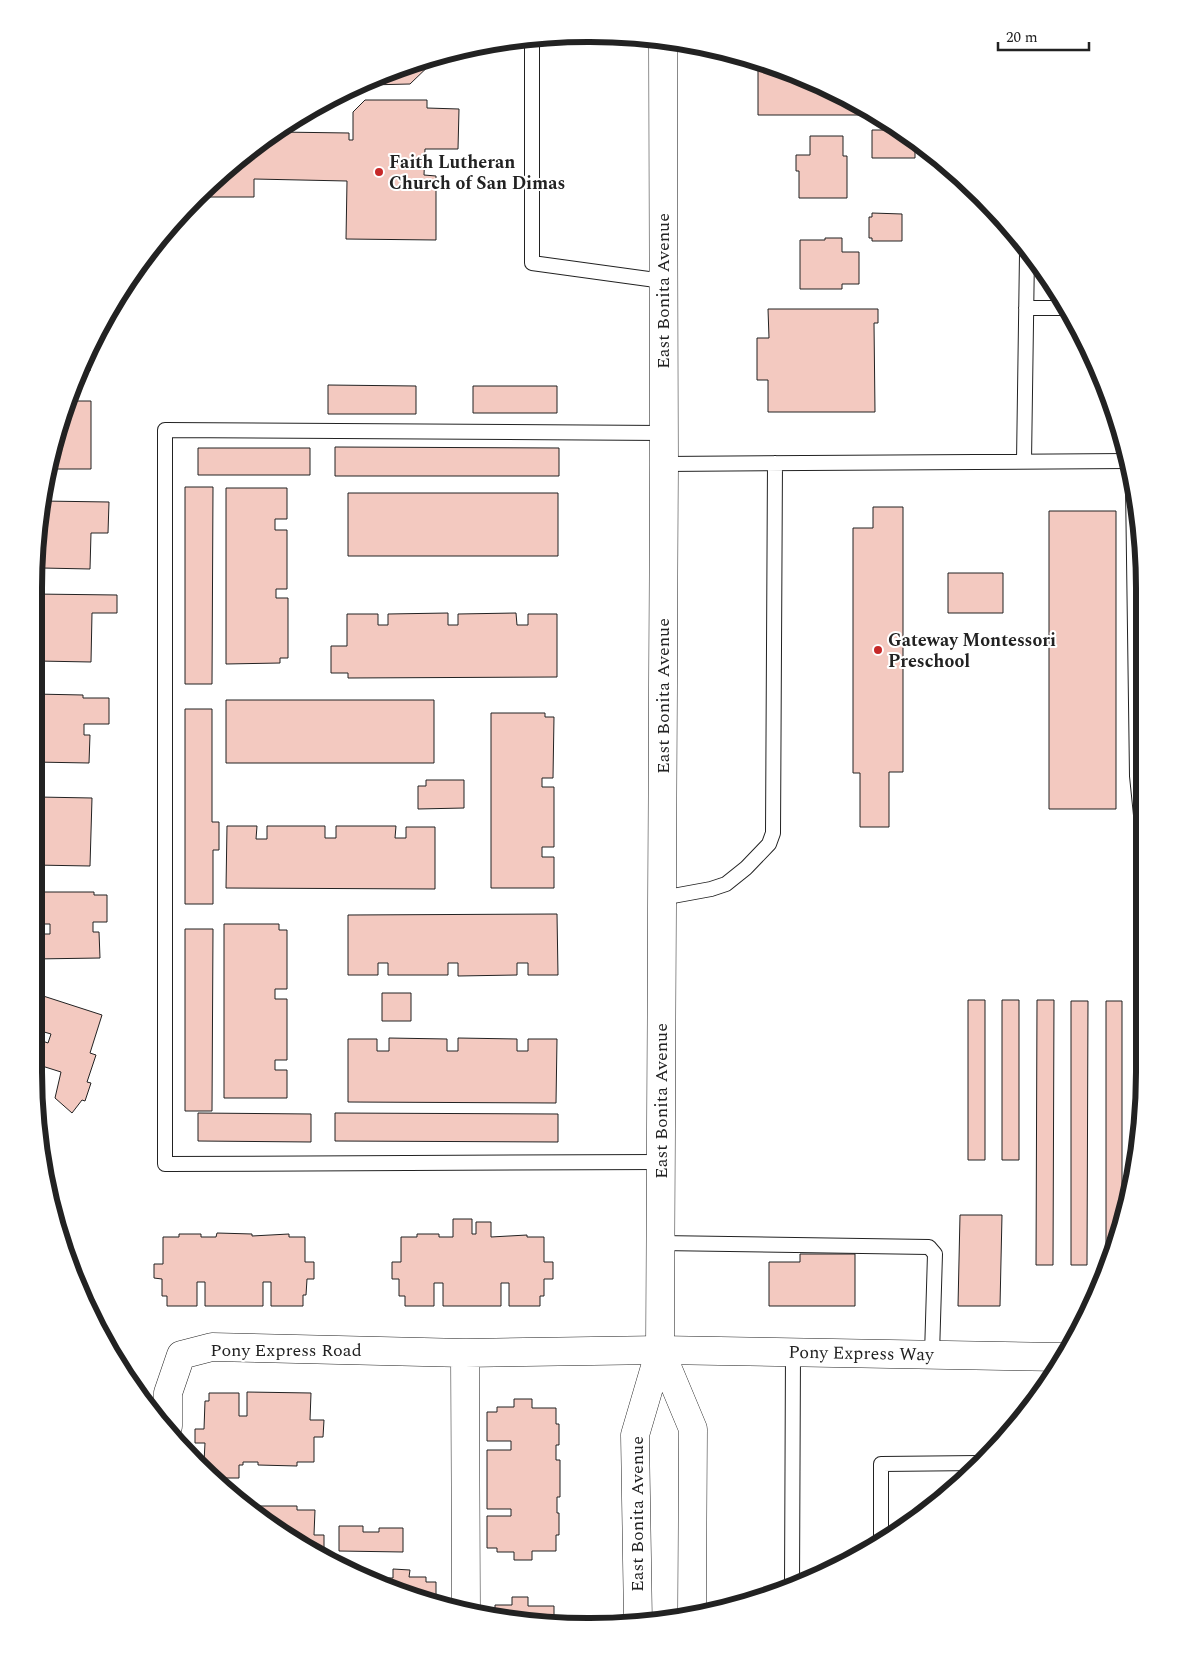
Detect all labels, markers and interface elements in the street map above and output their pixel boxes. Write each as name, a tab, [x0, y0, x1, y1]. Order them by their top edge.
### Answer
scale bar	[998, 20, 1089, 52]
text: 20 m	[1006, 26, 1038, 49]
place label: Faith Lutheran Church of San Dimas	[389, 149, 565, 197]
marker: Faith Lutheran Church of San Dimas	[373, 166, 385, 178]
street label: East Bonita Avenue	[650, 213, 677, 369]
street label: East Bonita Avenue	[650, 618, 677, 774]
place label: Gateway Montessori Preschool	[888, 627, 1056, 675]
marker: Gateway Montessori Preschool	[872, 644, 884, 656]
street label: East Bonita Avenue	[648, 1023, 675, 1179]
street label: Pony Express Road	[210, 1337, 362, 1364]
street label: Pony Express Way	[788, 1339, 935, 1368]
street label: East Bonita Avenue	[624, 1436, 651, 1592]

